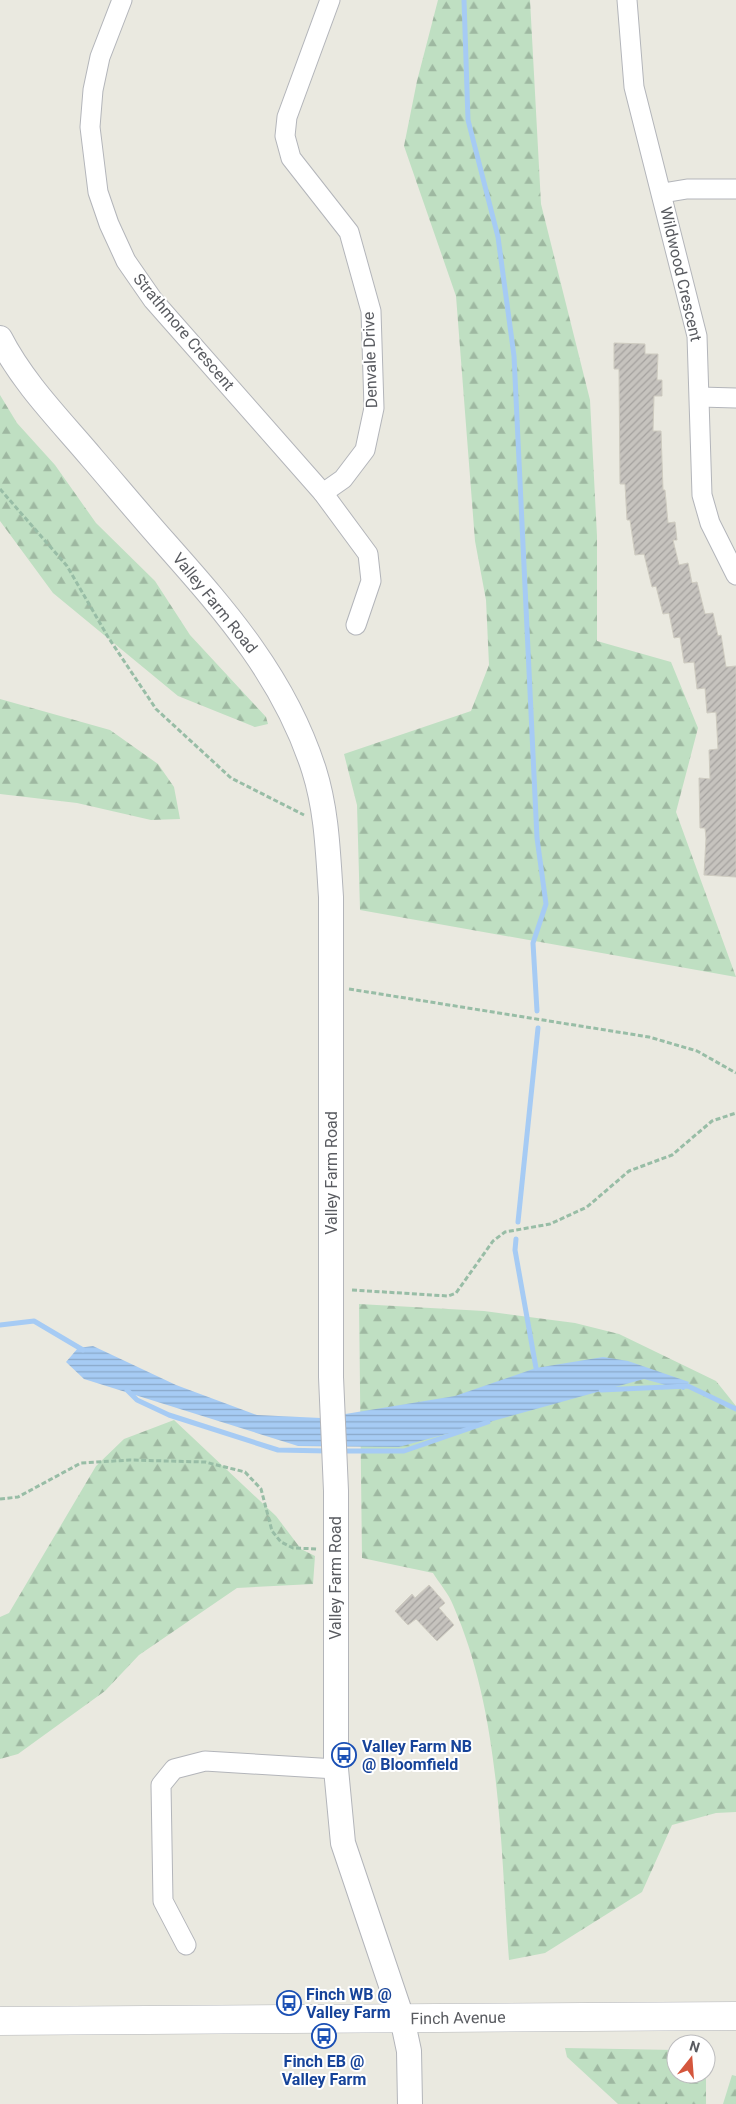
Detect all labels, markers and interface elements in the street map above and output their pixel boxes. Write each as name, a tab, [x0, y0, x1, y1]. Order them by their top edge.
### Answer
street label: Wildwood Crescent	[656, 205, 706, 343]
street label: Strathmore Crescent	[130, 270, 238, 394]
street label: Denvale Drive	[359, 311, 381, 409]
street label: Valley Farm Road	[169, 549, 261, 657]
street label: Valley Farm Road	[322, 1111, 341, 1235]
street label: Valley Farm Road	[326, 1516, 345, 1640]
place label: Valley Farm NB @ Bloomfield	[362, 1737, 472, 1774]
bus stop icon: Valley Farm NB @ Bloomfield	[331, 1742, 357, 1768]
place label: Finch WB @ Valley Farm	[306, 1985, 392, 2022]
bus stop icon: Finch WB @ Valley Farm	[276, 1990, 302, 2016]
street label: Finch Avenue	[410, 2008, 506, 2028]
bus stop icon: Finch EB @ Valley Farm	[311, 2023, 337, 2049]
north arrow	[666, 2034, 716, 2084]
text: N	[688, 2037, 702, 2056]
place label: Finch EB @ Valley Farm	[282, 2052, 366, 2089]

